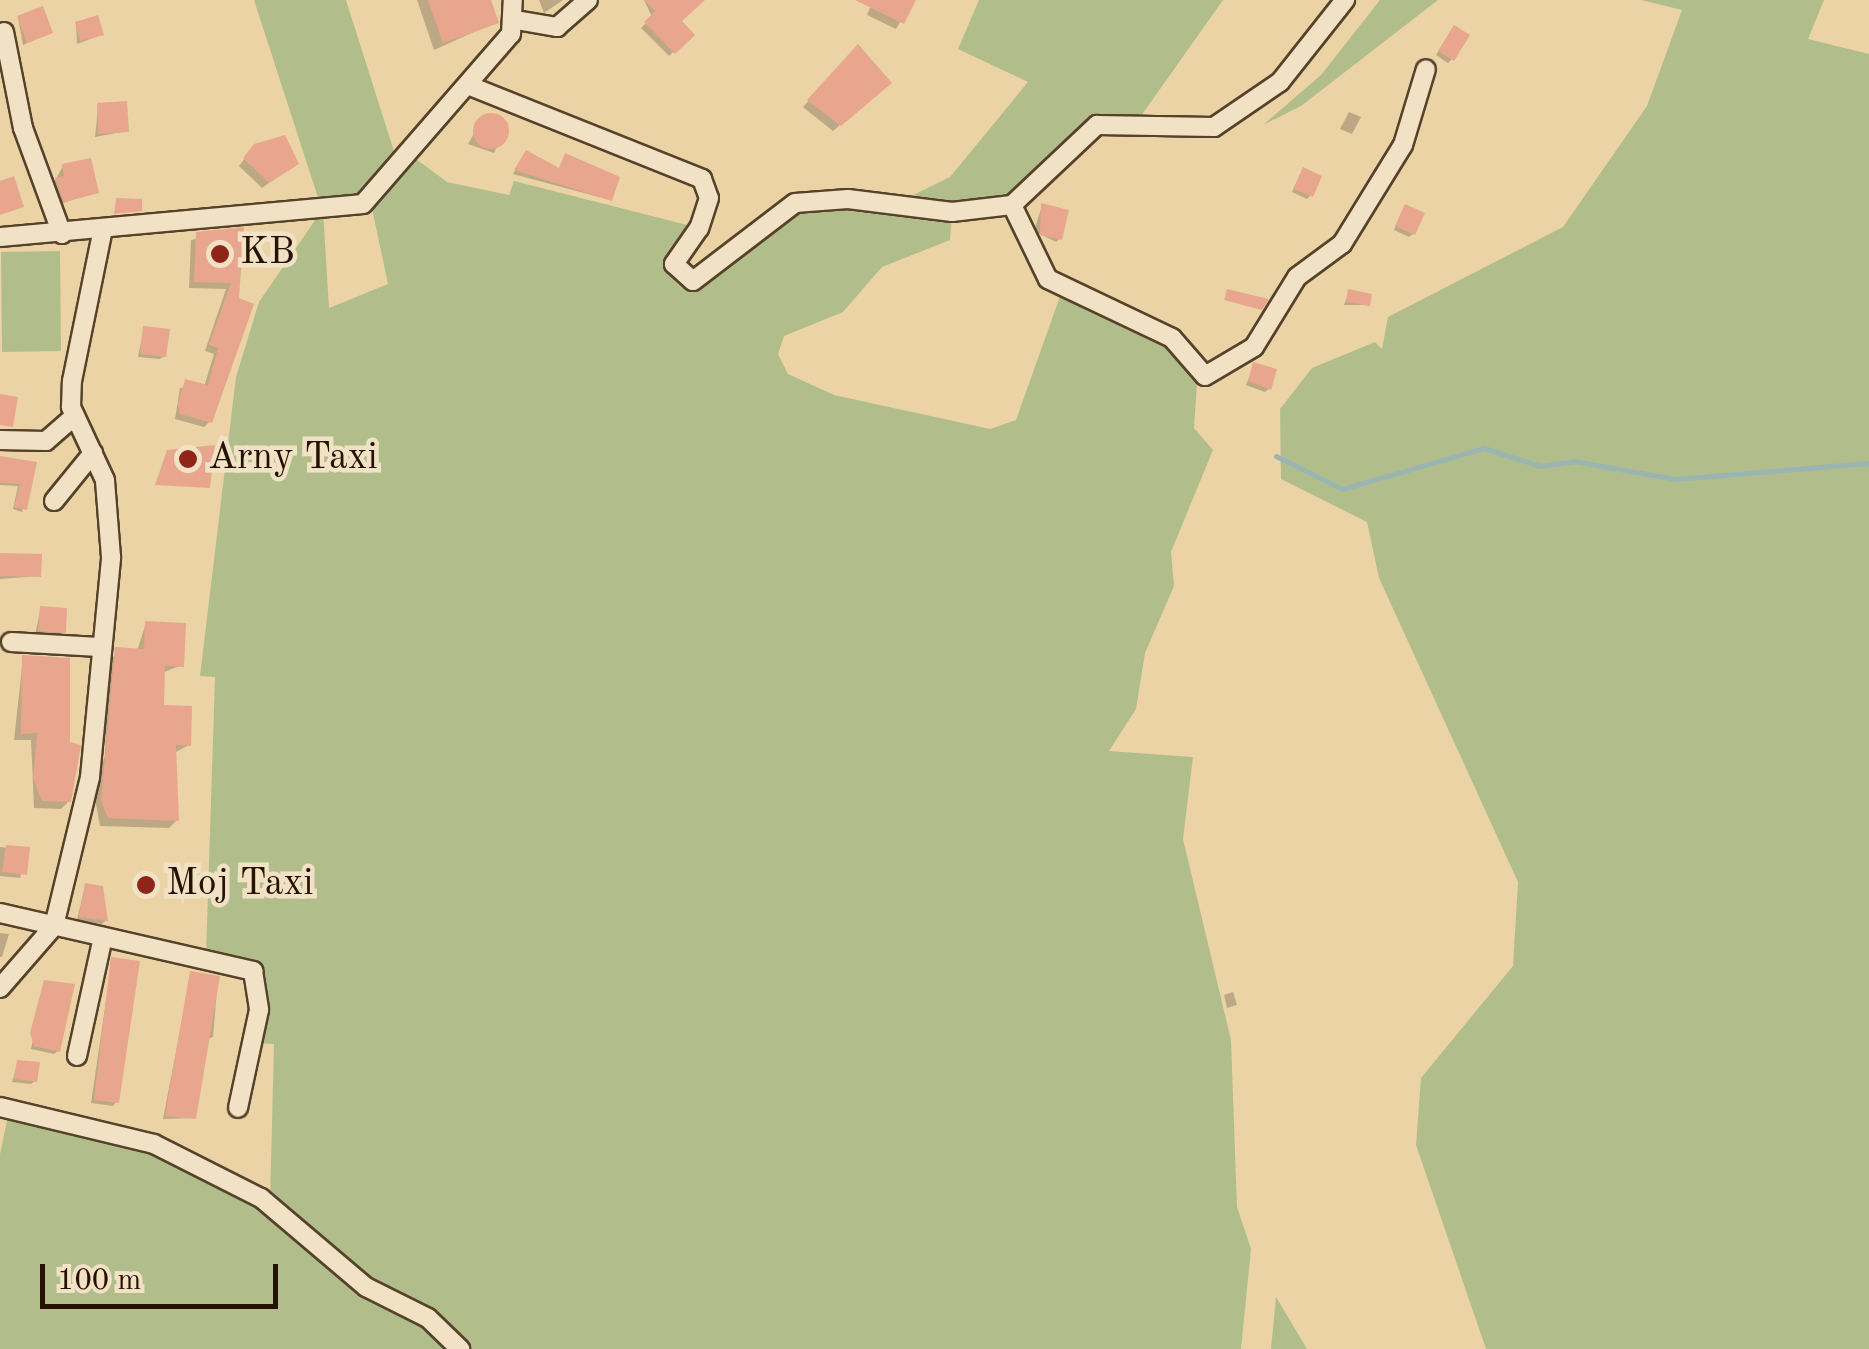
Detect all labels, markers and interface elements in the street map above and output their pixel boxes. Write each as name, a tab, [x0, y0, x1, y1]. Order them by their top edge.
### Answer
place label: KB	[240, 231, 295, 277]
marker: KB	[209, 243, 231, 265]
place label: Arny Taxi	[208, 436, 378, 482]
marker: Arny Taxi	[177, 448, 199, 470]
place label: Moj Taxi	[166, 862, 313, 908]
marker: Moj Taxi	[135, 874, 157, 896]
scale bar	[45, 1244, 282, 1306]
text: 100 m	[57, 1266, 141, 1296]

